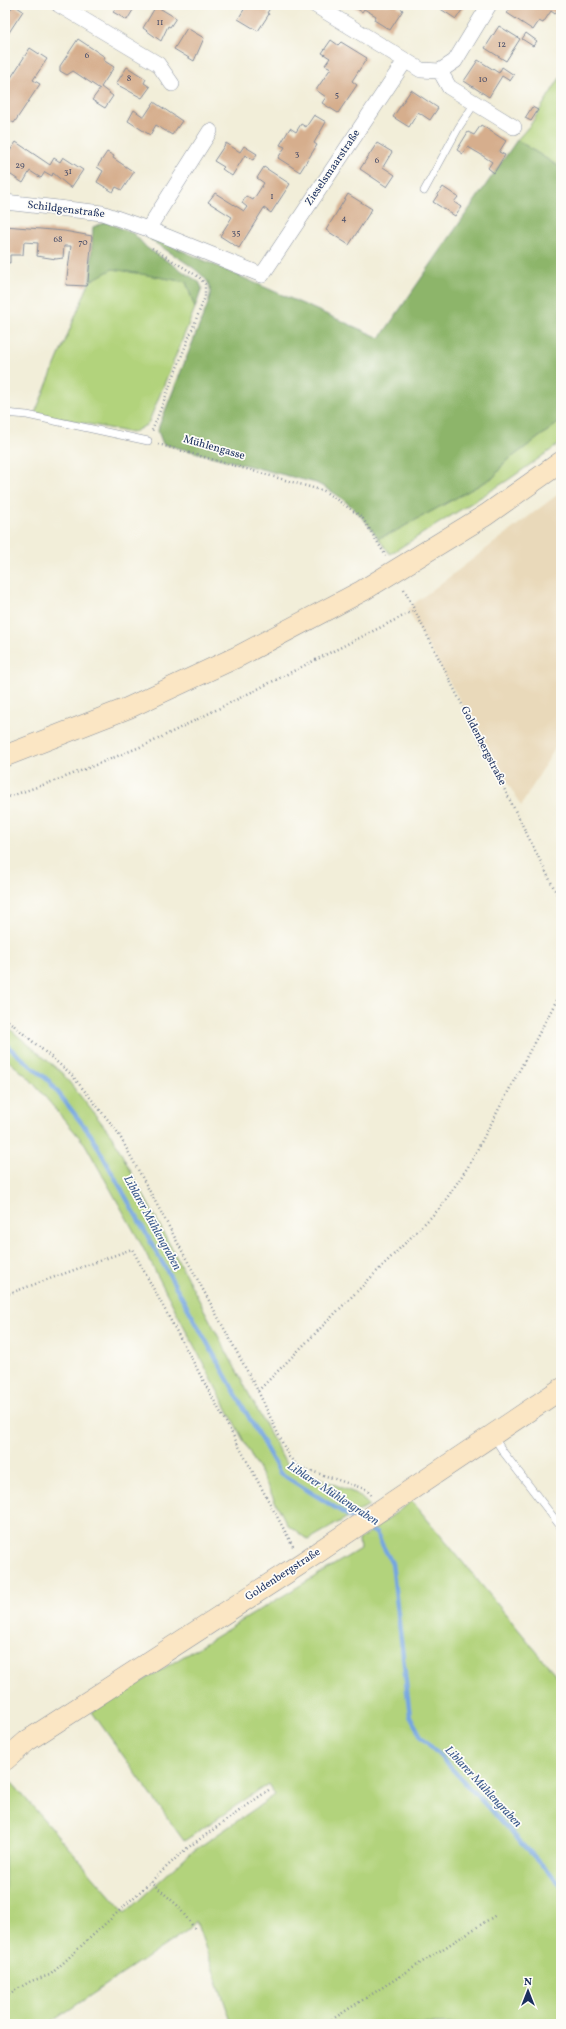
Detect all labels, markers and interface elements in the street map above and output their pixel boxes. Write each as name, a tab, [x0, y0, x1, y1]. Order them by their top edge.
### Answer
house number: 11	[157, 16, 163, 29]
house number: 12	[498, 38, 506, 51]
house number: 6	[85, 49, 90, 62]
house number: 8	[127, 72, 132, 85]
house number: 10	[479, 73, 488, 86]
house number: 5	[335, 88, 339, 101]
street label: Zieselsmaarstraße	[302, 127, 364, 209]
house number: 3	[295, 147, 300, 160]
house number: 6	[375, 154, 380, 167]
house number: 29	[15, 159, 25, 172]
house number: 31	[64, 165, 72, 178]
house number: 1	[270, 190, 274, 203]
street label: Schildgenstraße	[26, 198, 106, 222]
house number: 4	[341, 212, 347, 225]
house number: 35	[232, 226, 240, 239]
house number: 68	[53, 233, 63, 246]
house number: 70	[78, 236, 88, 249]
street label: Mühlengasse	[181, 432, 247, 464]
street label: Goldenbergstraße	[457, 704, 509, 788]
water label: Liblarer Mühlengraben	[119, 1173, 185, 1273]
water label: Liblarer Mühlengraben	[284, 1458, 382, 1530]
street label: Goldenbergstraße	[242, 1545, 324, 1605]
water label: Liblarer Mühlengraben	[441, 1743, 525, 1831]
north arrow	[508, 1971, 548, 2011]
text: N	[524, 1975, 532, 1990]

